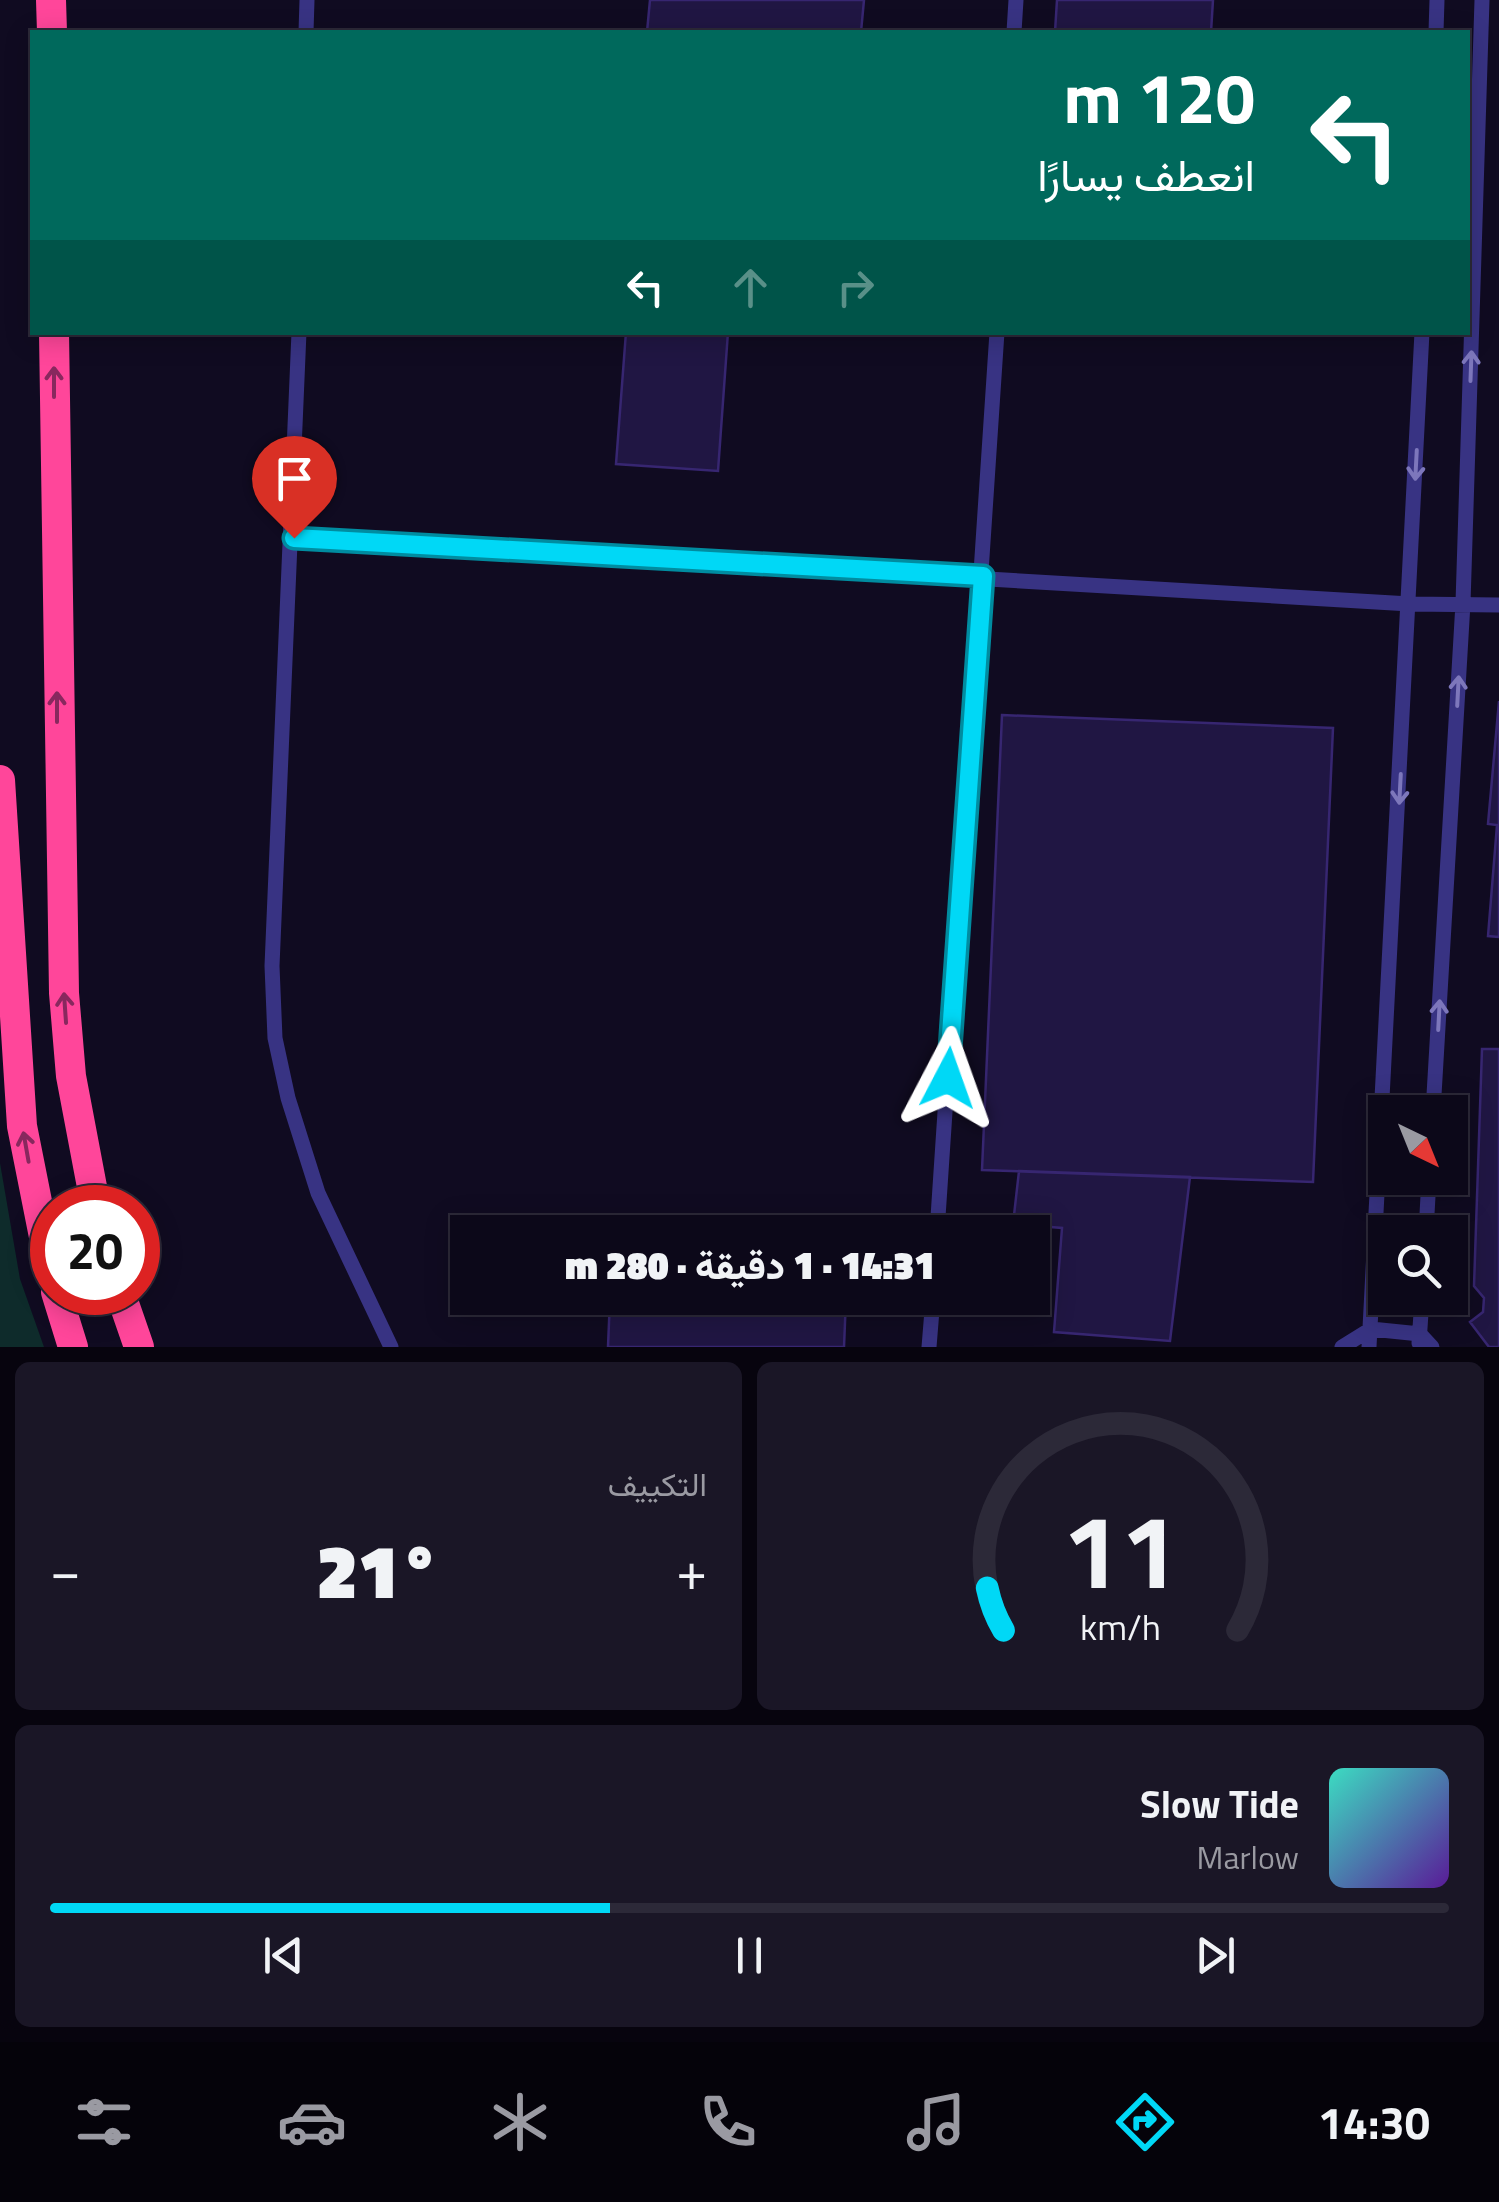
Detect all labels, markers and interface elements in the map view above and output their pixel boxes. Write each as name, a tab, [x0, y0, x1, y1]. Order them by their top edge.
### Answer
text: 120 m	[1063, 44, 1255, 150]
icon: left	[1290, 70, 1420, 200]
text: انعطف يسارًا	[1037, 140, 1255, 208]
icon: left	[618, 260, 673, 315]
icon: ahead	[723, 260, 778, 315]
icon: right	[828, 260, 883, 315]
one-way arrow	[1461, 351, 1480, 383]
one-way arrow	[45, 366, 64, 398]
pin	[252, 436, 337, 539]
one-way arrow	[1406, 448, 1425, 480]
icon: arrive	[267, 451, 322, 506]
one-way arrow	[1449, 675, 1468, 707]
one-way arrow	[48, 691, 66, 724]
one-way arrow	[1390, 773, 1409, 805]
one-way arrow	[55, 992, 74, 1024]
one-way arrow	[1429, 1000, 1448, 1032]
position arrow	[896, 1026, 1000, 1130]
north arrow	[1368, 1095, 1468, 1195]
map controls	[1368, 1095, 1468, 1315]
one-way arrow	[16, 1131, 35, 1164]
speed limit sign: 20	[30, 1185, 160, 1315]
button: search	[1368, 1215, 1468, 1315]
text: 14:31 · 1 دقيقة · 280 m	[565, 1236, 935, 1294]
text: التكييف	[608, 1460, 707, 1508]
text: 11	[1062, 1470, 1179, 1628]
text: 21°	[317, 1513, 440, 1627]
text: −	[50, 1528, 81, 1611]
text: +	[676, 1528, 707, 1611]
text: km/h	[1080, 1599, 1161, 1654]
text: Slow Tide	[1140, 1775, 1299, 1833]
text: Marlow	[1197, 1833, 1299, 1881]
icon: previous	[256, 1928, 311, 1983]
icon: pause	[722, 1928, 777, 1983]
icon: next	[1188, 1928, 1243, 1983]
icon: filters	[69, 2087, 139, 2157]
icon: car	[277, 2087, 347, 2157]
icon: climate	[485, 2087, 555, 2157]
icon: phone	[693, 2087, 763, 2157]
icon: music	[901, 2087, 971, 2157]
icon: directions	[1110, 2087, 1180, 2157]
text: 14:30	[1318, 2088, 1430, 2156]

